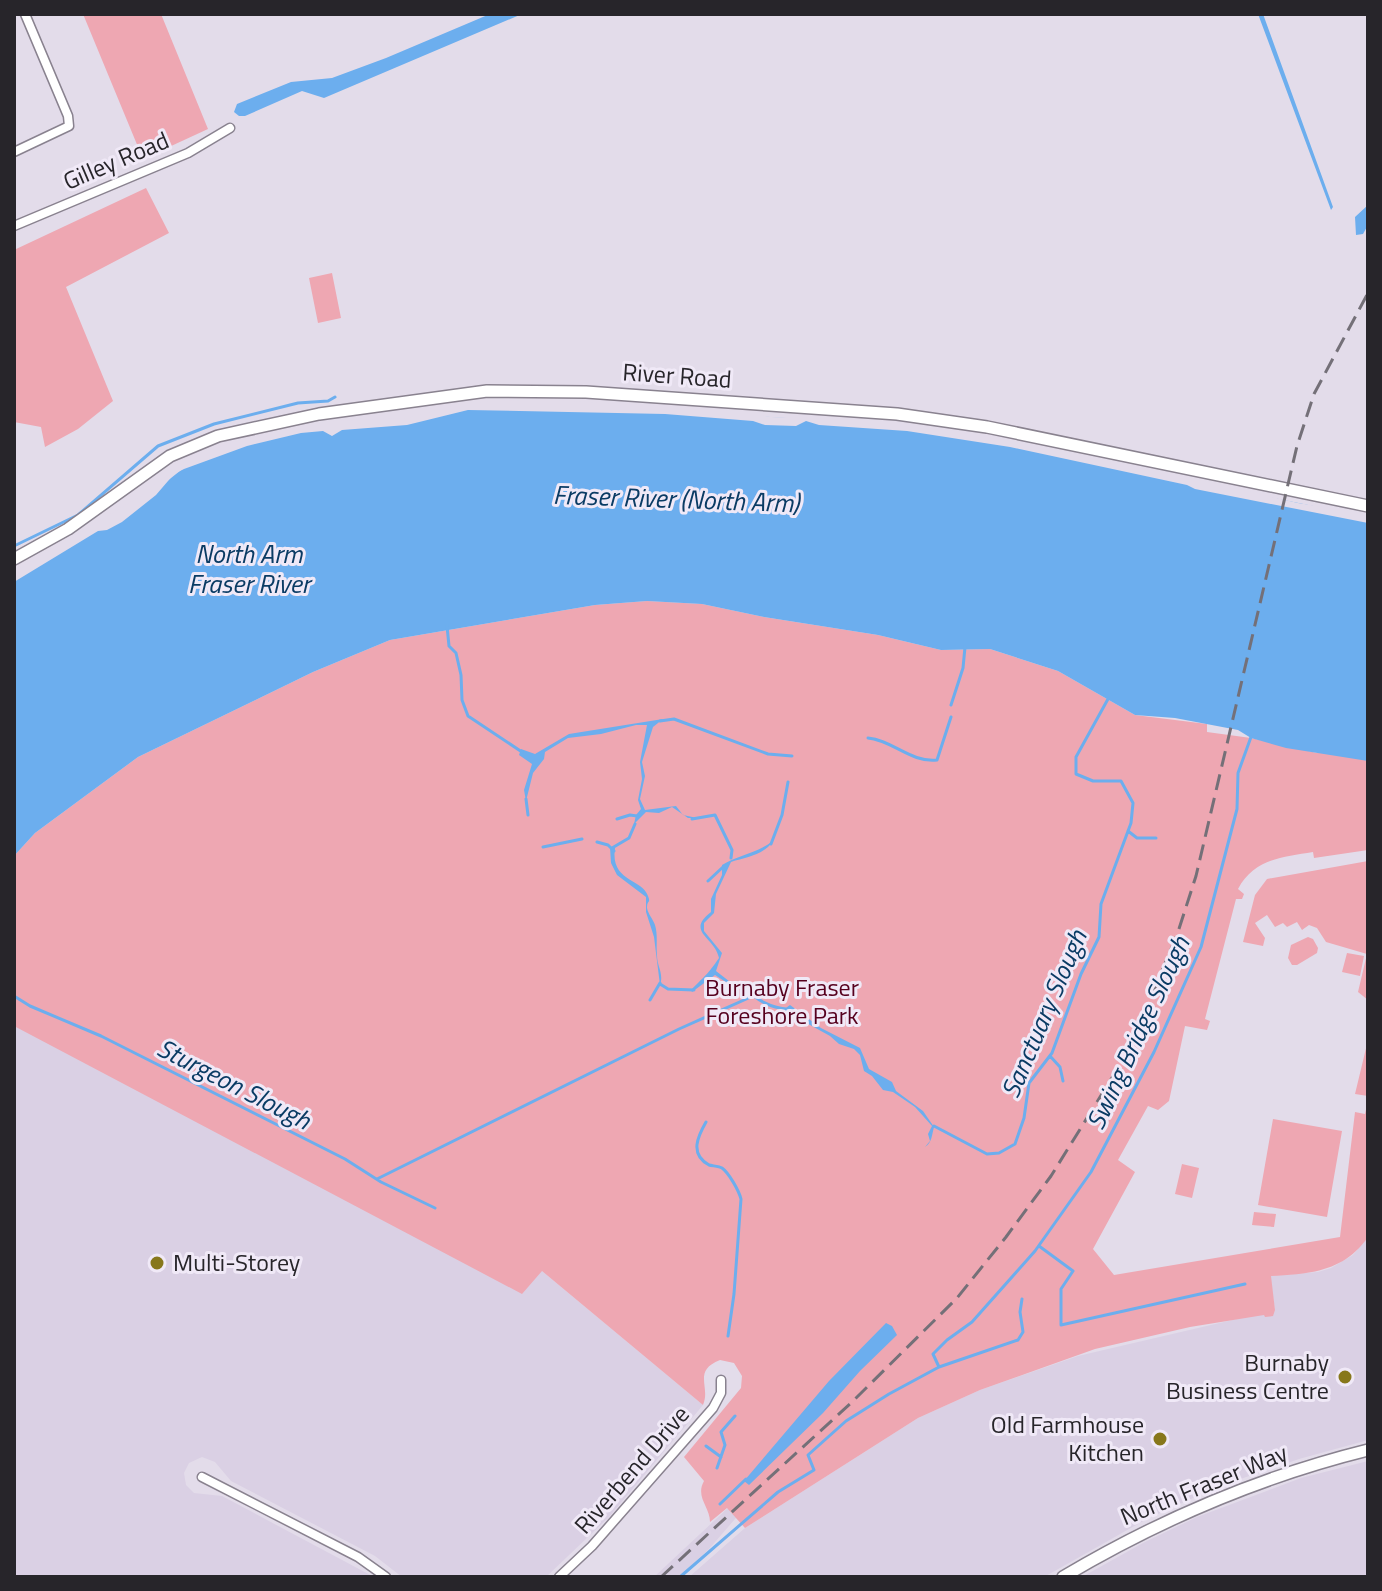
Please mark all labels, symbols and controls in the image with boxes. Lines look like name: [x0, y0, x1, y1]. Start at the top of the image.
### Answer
street label: Gilley Road: [57, 122, 174, 199]
street label: River Road: [621, 353, 733, 397]
water label: Fraser River (North Arm): [552, 475, 802, 522]
water label: North Arm Fraser River: [188, 534, 313, 603]
water label: Sanctuary Slough: [991, 923, 1097, 1104]
water label: Swing Bridge Slough: [1076, 929, 1200, 1136]
park label: Burnaby Fraser Foreshore Park: [705, 969, 859, 1033]
water label: Sturgeon Slough: [151, 1028, 319, 1139]
place label: Multi-Storey: [173, 1244, 301, 1280]
marker: Multi-Storey: [148, 1254, 166, 1272]
place label: Burnaby Business Centre: [1166, 1344, 1329, 1408]
marker: Burnaby Business Centre: [1336, 1368, 1354, 1386]
street label: Riverbend Drive: [565, 1397, 697, 1541]
place label: Old Farmhouse Kitchen: [991, 1406, 1144, 1470]
marker: Old Farmhouse Kitchen: [1151, 1430, 1169, 1448]
street label: North Fraser Way: [1115, 1434, 1293, 1534]

